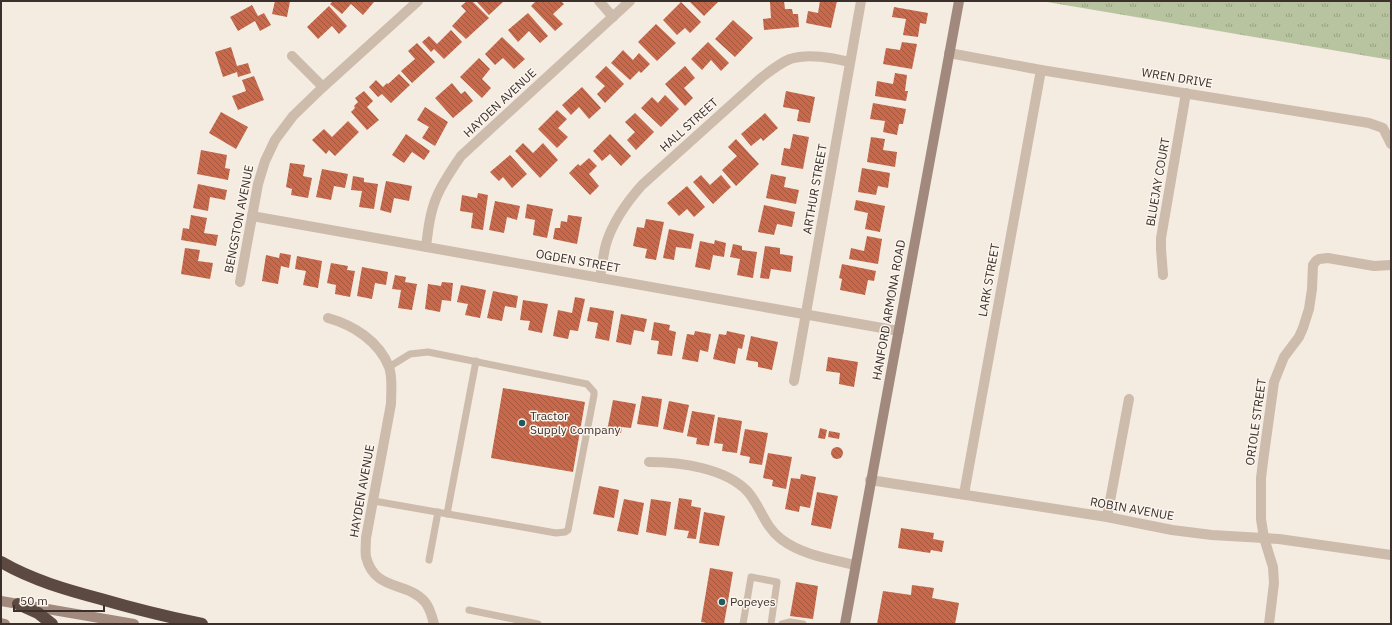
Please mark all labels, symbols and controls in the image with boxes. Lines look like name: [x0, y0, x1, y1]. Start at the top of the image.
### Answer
street label: HAYDEN AVENUE: [460, 65, 539, 140]
street label: WREN DRIVE: [1141, 65, 1214, 91]
street label: HALL STREET: [656, 94, 721, 155]
street label: BLUEJAY COURT: [1142, 136, 1173, 227]
street label: ARTHUR STREET: [799, 143, 830, 235]
street label: BENGSTON AVENUE: [221, 163, 256, 274]
street label: HANFORD ARMONA ROAD: [869, 238, 908, 381]
street label: LARK STREET: [975, 242, 1002, 318]
street label: OGDEN STREET: [535, 246, 622, 275]
street label: ORIOLE STREET: [1242, 377, 1269, 466]
place label: Tractor Supply Company: [530, 408, 620, 437]
marker: Tractor Supply Company: [517, 418, 527, 428]
street label: HAYDEN AVENUE: [346, 443, 377, 539]
street label: ROBIN AVENUE: [1089, 494, 1175, 523]
scale bar: [14, 587, 104, 613]
text: 50 m: [20, 593, 48, 608]
place label: Popeyes: [730, 594, 776, 609]
marker: Popeyes: [717, 597, 727, 607]

